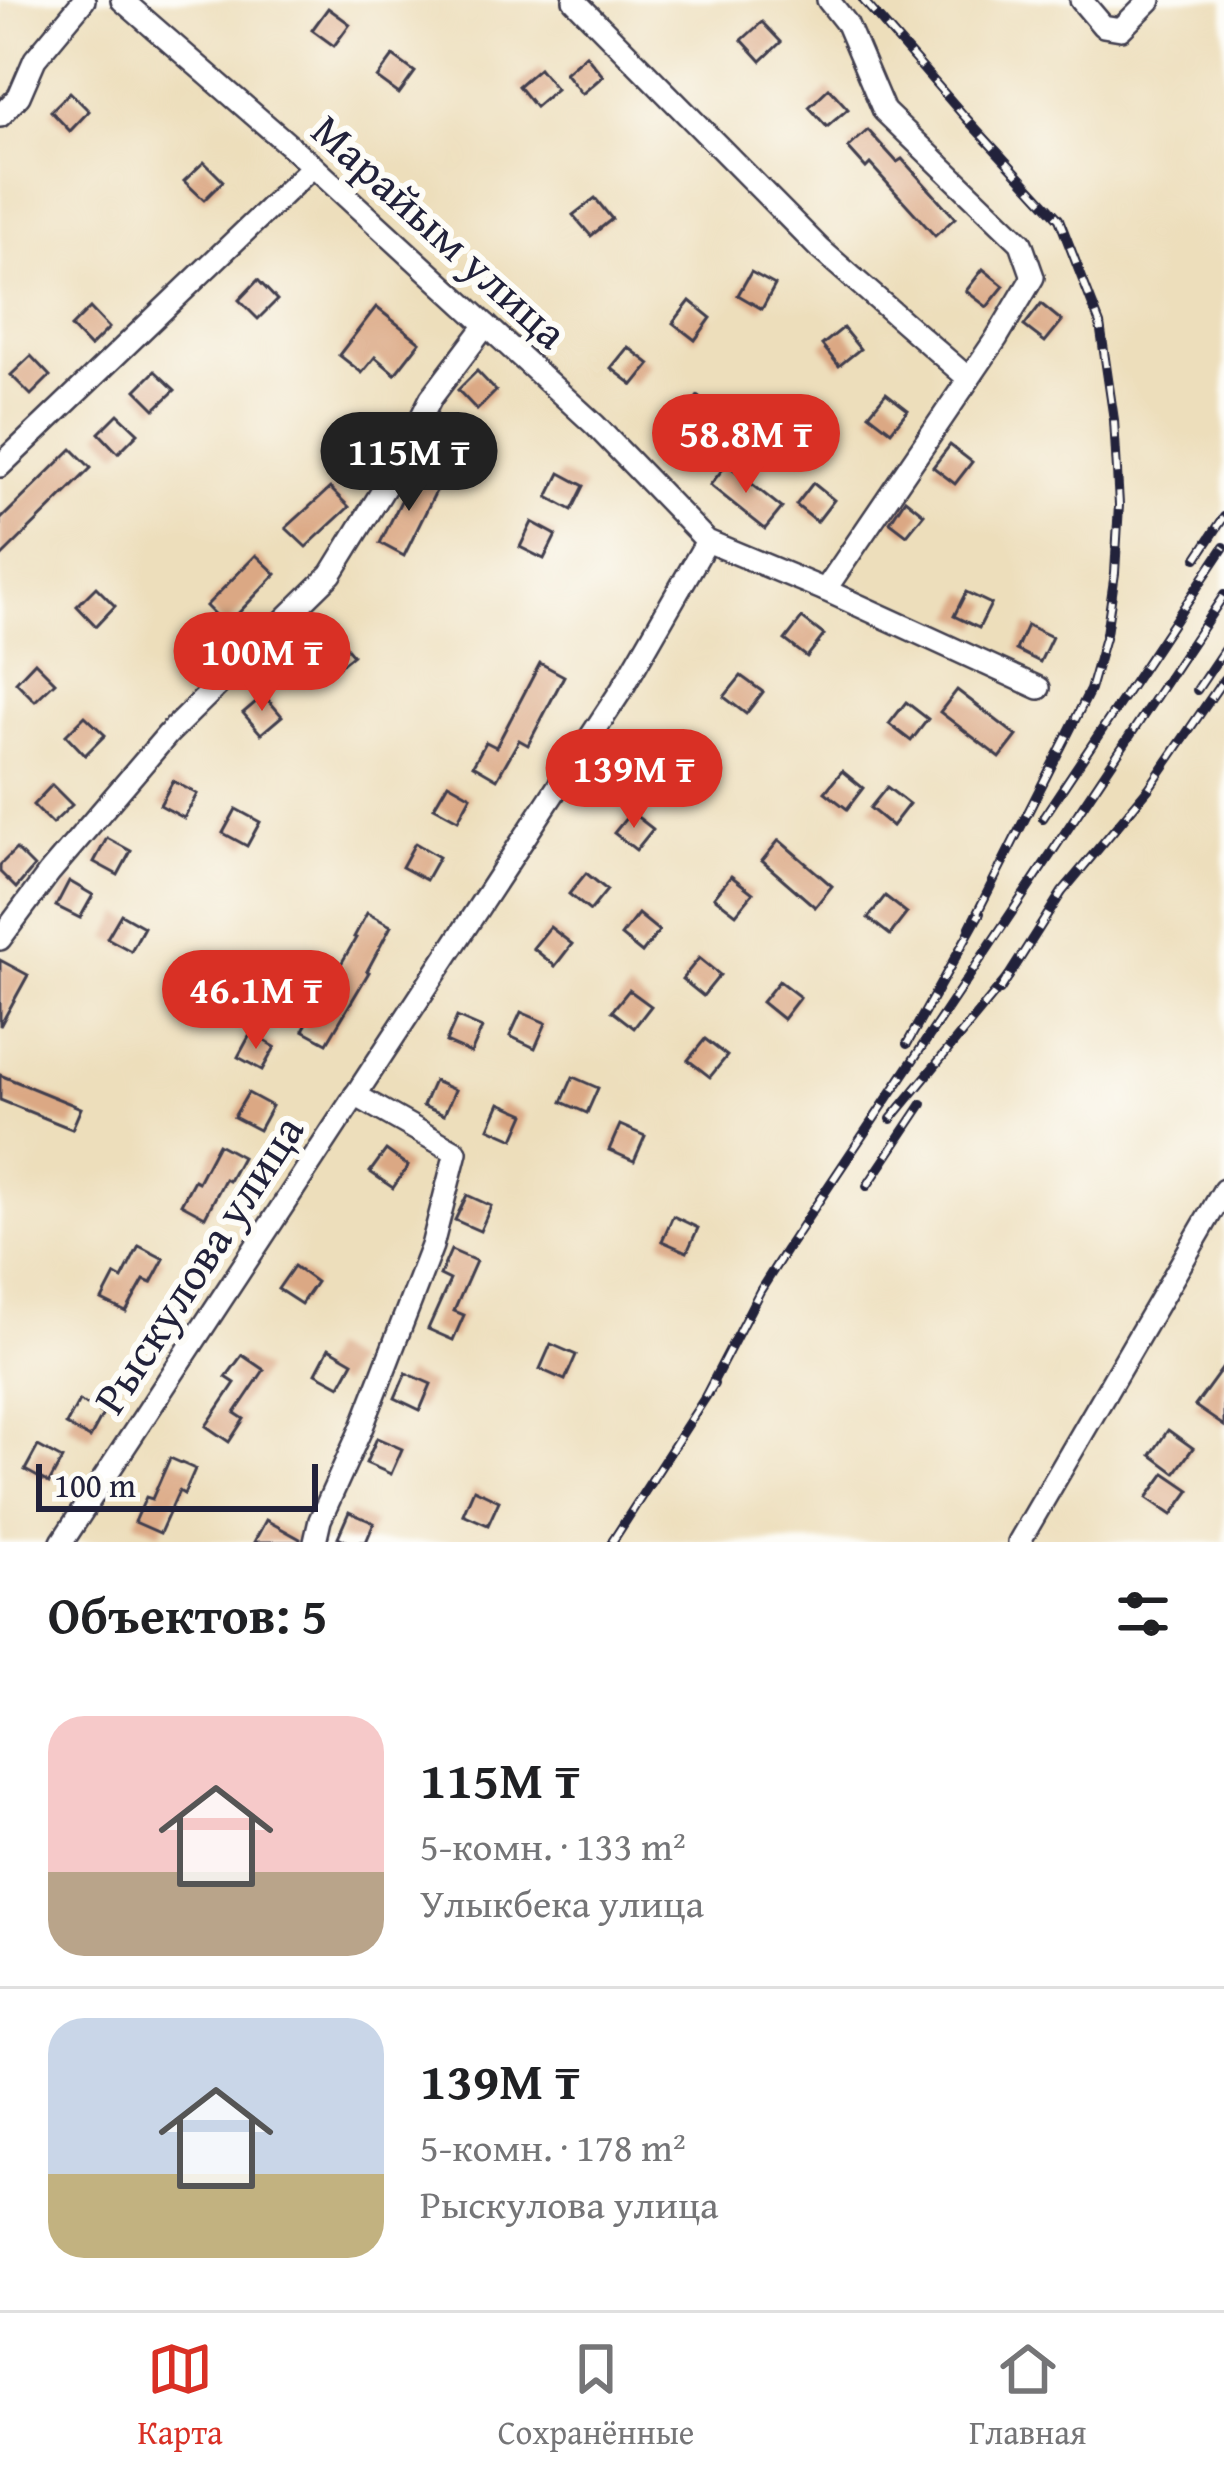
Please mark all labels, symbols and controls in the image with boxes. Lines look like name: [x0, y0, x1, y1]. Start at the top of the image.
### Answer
street label: Марайым улица: [298, 98, 583, 364]
pin: 58.8M ₸: [635, 394, 857, 496]
text: 58.8M ₸: [679, 404, 813, 461]
pin: 115M ₸: [311, 412, 507, 514]
text: 115M ₸: [348, 422, 470, 479]
pin: 100M ₸: [164, 612, 360, 714]
text: 100M ₸: [201, 622, 323, 679]
pin: 139M ₸: [536, 729, 732, 831]
text: 139M ₸: [573, 739, 695, 796]
pin: 46.1M ₸: [145, 950, 367, 1052]
text: 46.1M ₸: [189, 960, 323, 1017]
street label: Рыскулова улица: [76, 1101, 319, 1426]
scale bar: [36, 1458, 318, 1511]
text: 100 m: [54, 1461, 136, 1509]
text: Объектов: 5: [48, 1577, 328, 1652]
icon: filters: [1110, 1581, 1176, 1647]
text: 115M ₸: [420, 1742, 581, 1817]
icon: home: [144, 1764, 288, 1908]
text: 5-комн. · 133 m²: [420, 1817, 686, 1874]
text: Улыкбека улица: [420, 1874, 704, 1931]
text: 139M ₸: [420, 2043, 581, 2118]
icon: home: [144, 2066, 288, 2210]
text: 5-комн. · 178 m²: [420, 2118, 686, 2175]
text: Рыскулова улица: [420, 2175, 719, 2232]
tab: Карта: [137, 2336, 223, 2456]
tab: Сохранённые: [498, 2336, 694, 2456]
tab: Главная: [969, 2336, 1087, 2456]

